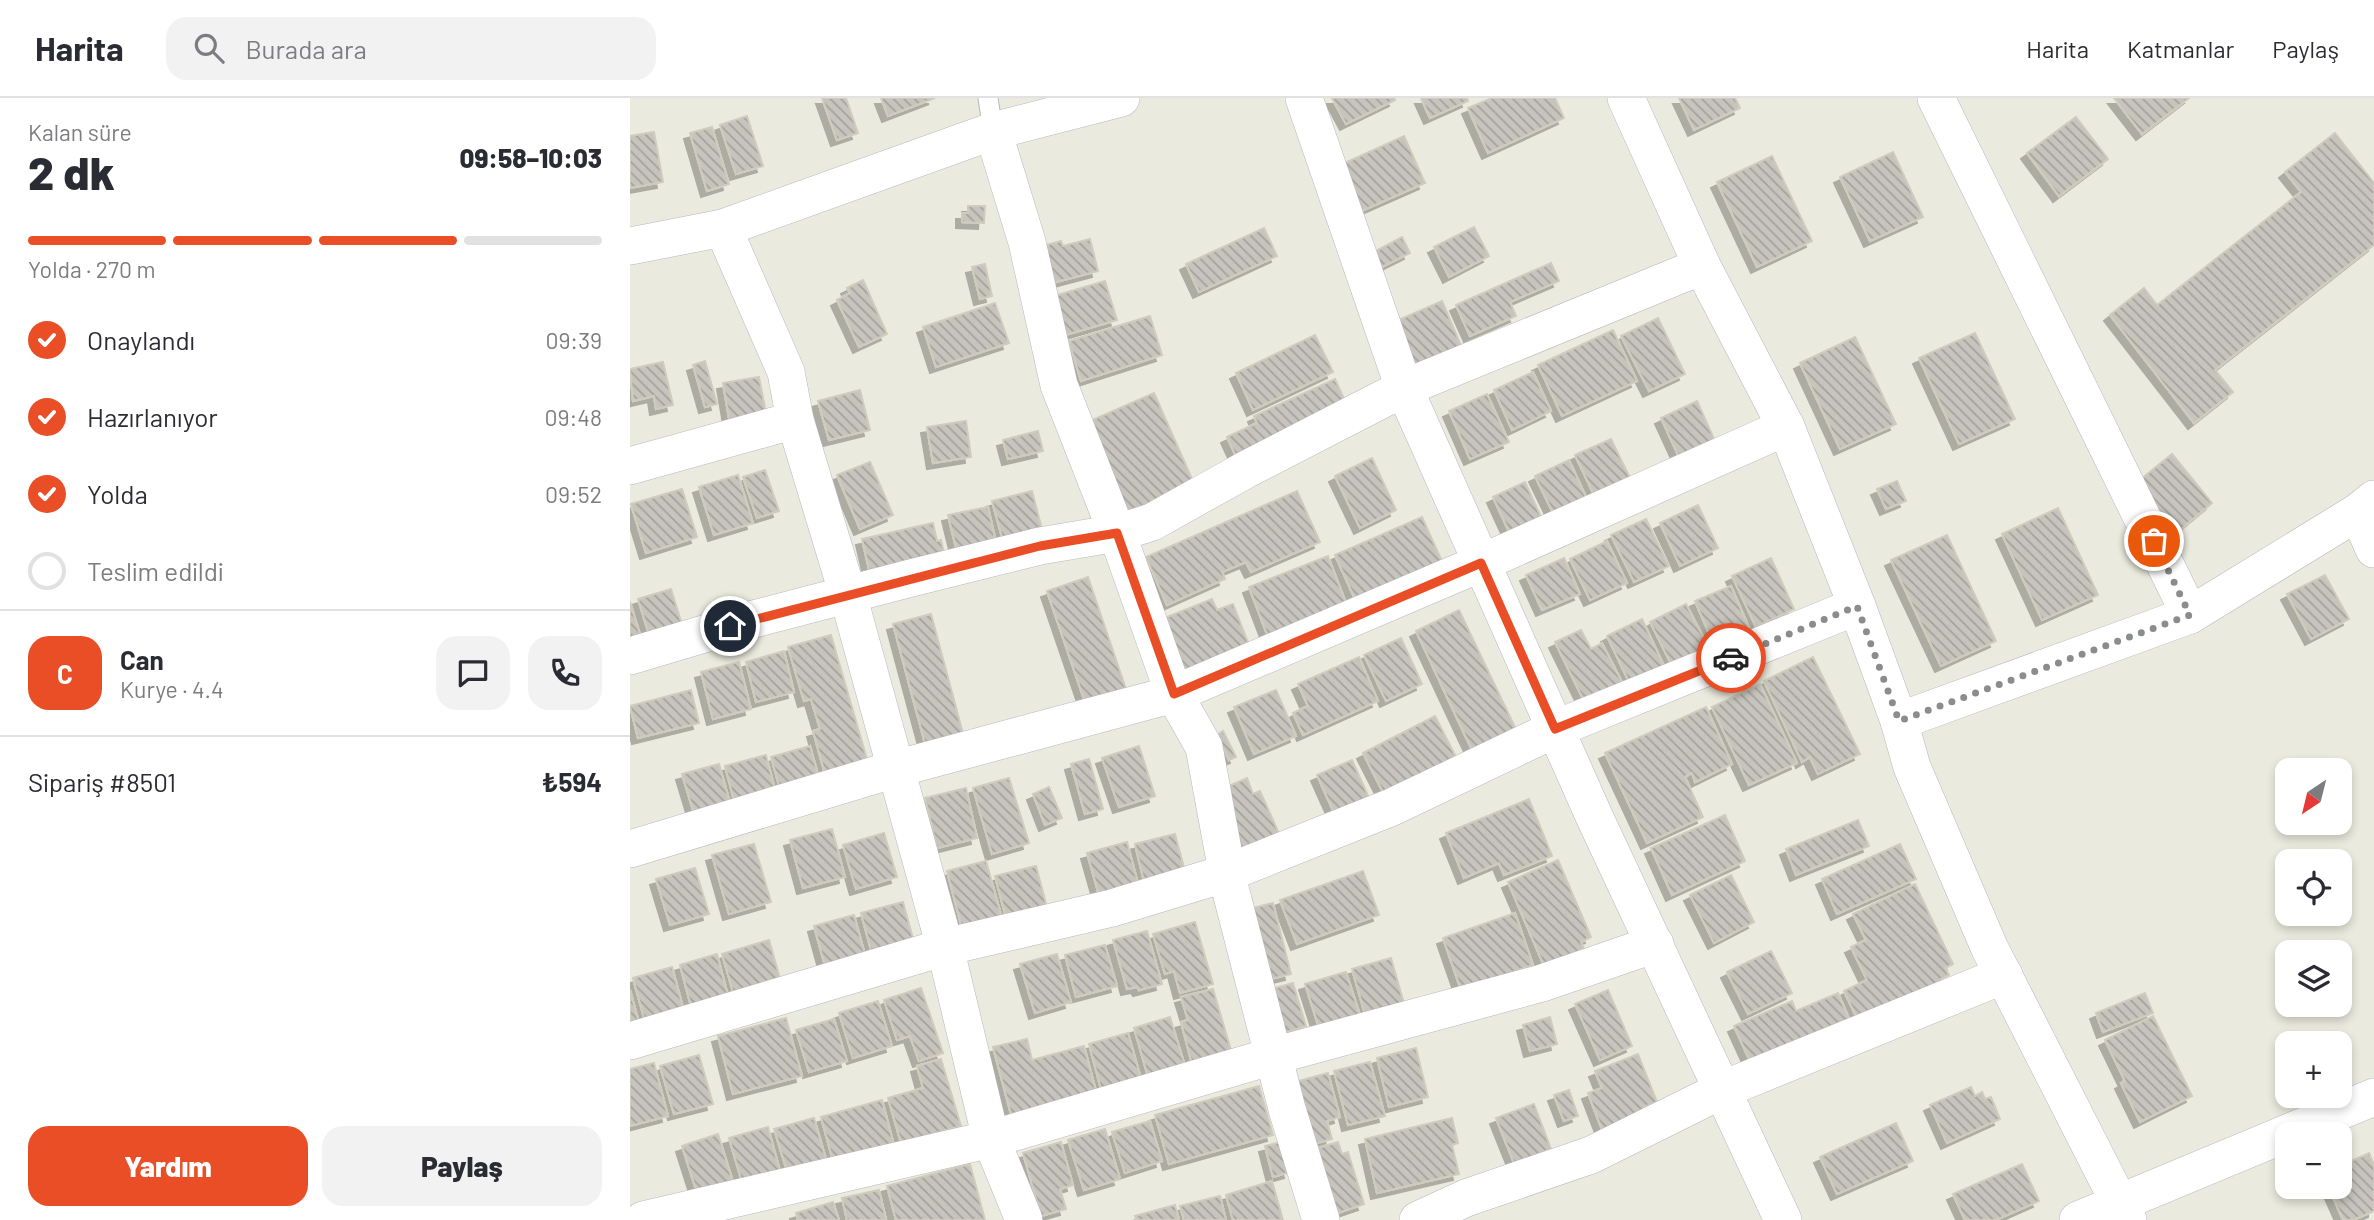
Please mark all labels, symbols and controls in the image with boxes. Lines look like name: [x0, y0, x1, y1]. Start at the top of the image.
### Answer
search box: [166, 17, 656, 80]
text: Harita: [35, 28, 124, 68]
icon: search: [190, 29, 228, 67]
text: Burada ara: [246, 33, 367, 64]
text: Harita: [2026, 34, 2089, 63]
text: Katmanlar: [2127, 34, 2234, 63]
text: Paylaş: [2272, 34, 2339, 63]
text: Kalan süre: [28, 118, 132, 146]
text: 09:58–10:03: [460, 142, 602, 173]
text: 2 dk: [28, 144, 115, 199]
text: Yolda · 270 m: [28, 255, 156, 283]
icon: check: [28, 321, 66, 359]
text: Onaylandı: [87, 324, 195, 355]
text: 09:39: [545, 326, 602, 354]
icon: check: [28, 398, 66, 436]
text: Hazırlanıyor: [87, 401, 218, 432]
text: 09:48: [545, 403, 602, 431]
icon: check: [28, 475, 66, 513]
text: Yolda: [87, 478, 148, 509]
text: 09:52: [545, 480, 602, 508]
pin: [2124, 511, 2184, 571]
icon: bag: [2135, 522, 2173, 560]
text: Teslim edildi: [87, 555, 224, 586]
pin: [700, 596, 760, 656]
icon: home: [711, 607, 749, 645]
courier: [1696, 623, 1766, 693]
button: chat: [436, 636, 510, 710]
button: phone: [528, 636, 602, 710]
icon: car: [1712, 639, 1750, 677]
text: Can: [120, 644, 164, 675]
text: C: [57, 658, 73, 689]
text: Kurye · 4.4: [120, 675, 224, 703]
north arrow: [2275, 758, 2352, 835]
map controls: [2275, 758, 2352, 1199]
text: Sipariş #8501: [28, 766, 176, 797]
text: ₺594: [542, 766, 602, 797]
button: locate: [2275, 849, 2352, 926]
button: layers: [2275, 940, 2352, 1017]
button: +: [2275, 1031, 2352, 1108]
button: −: [2275, 1122, 2352, 1199]
button: Yardım: [28, 1126, 308, 1206]
button: Paylaş: [322, 1126, 602, 1206]

